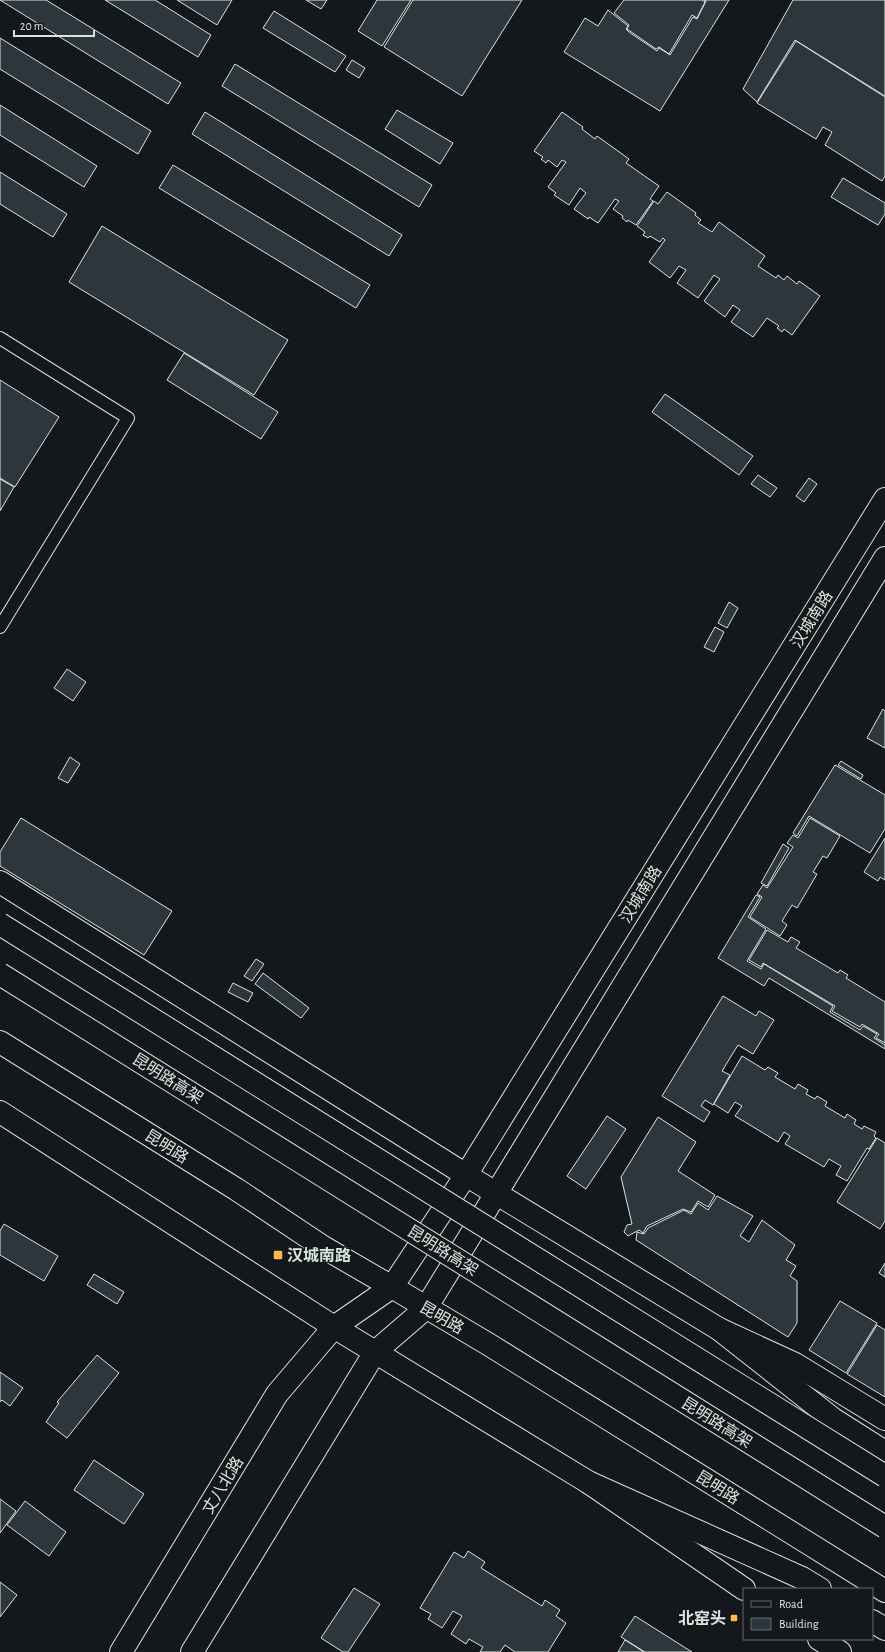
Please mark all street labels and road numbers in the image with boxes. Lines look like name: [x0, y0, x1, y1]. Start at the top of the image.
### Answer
street label: 汉城南路: [787, 588, 836, 651]
street label: 汉城南路: [616, 863, 665, 926]
street label: 昆明路高架: [129, 1050, 206, 1107]
street label: 昆明路: [142, 1126, 192, 1166]
street label: 昆明路高架: [404, 1222, 481, 1279]
street label: 昆明路: [417, 1298, 467, 1337]
street label: 昆明路高架: [678, 1394, 755, 1451]
street label: 丈八北路: [199, 1453, 246, 1517]
street label: 昆明路: [693, 1467, 743, 1507]

